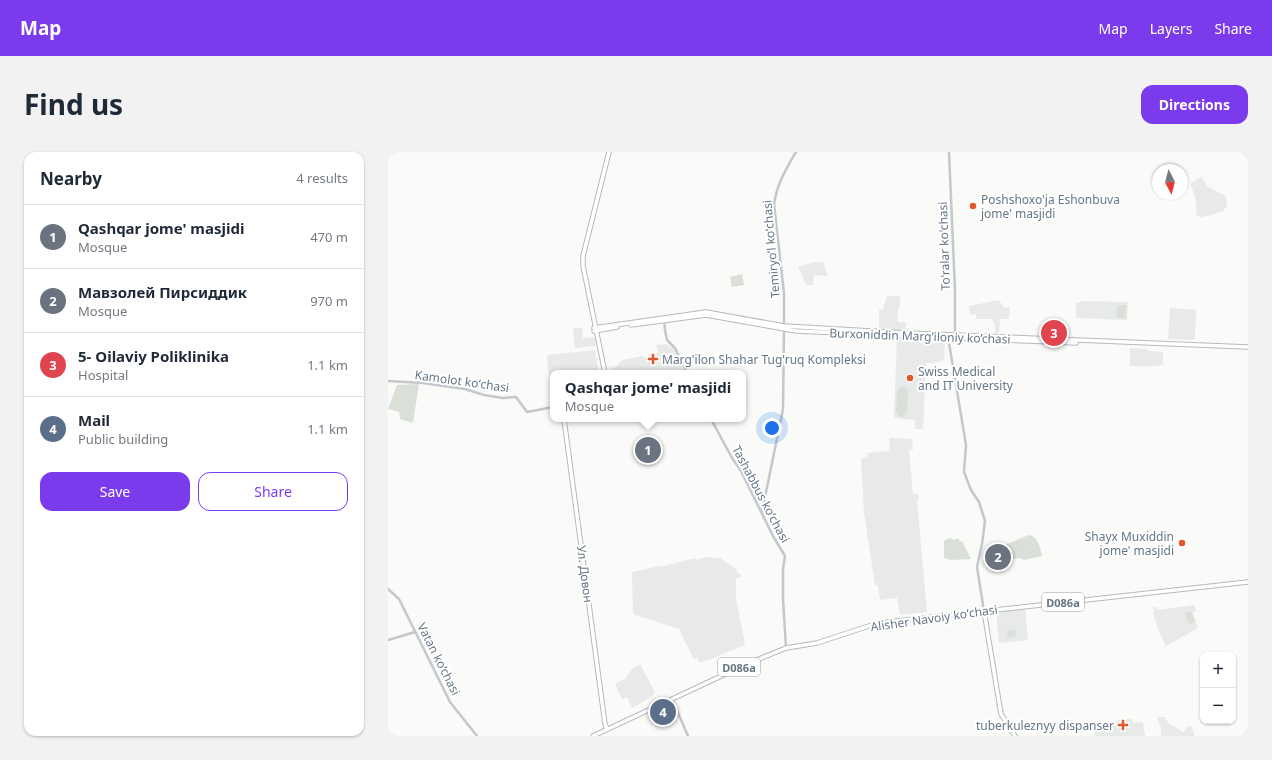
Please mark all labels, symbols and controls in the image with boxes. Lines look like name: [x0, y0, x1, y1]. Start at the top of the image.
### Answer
text: Map: [20, 15, 61, 41]
text: Map: [1099, 19, 1128, 38]
text: Layers: [1150, 19, 1192, 38]
text: Share: [1214, 19, 1252, 38]
text: Find us: [24, 85, 123, 123]
button: Directions: [1141, 85, 1248, 124]
north arrow: [1152, 164, 1188, 200]
text: Nearby: [40, 167, 102, 190]
text: 4 results: [296, 169, 348, 187]
place label: Poshshoxo'ja Eshonbuva jome' masjidi: [980, 191, 1120, 222]
street label: Temiryoʻl koʻchasi: [758, 199, 784, 299]
street label: To'ralar ko'chasi: [934, 201, 954, 291]
marker: Poshshoxo'ja Eshonbuva jome' masjidi: [968, 201, 978, 211]
text: Qashqar jome' masjidi: [78, 218, 244, 238]
text: 1: [49, 228, 57, 246]
text: 470 m: [310, 228, 348, 246]
text: Mosque: [78, 238, 127, 256]
text: Мавзолей Пирсиддик: [78, 282, 247, 302]
text: 2: [49, 292, 57, 310]
text: 970 m: [310, 292, 348, 310]
text: Mosque: [78, 302, 127, 320]
pin: 3: [1041, 318, 1067, 348]
street label: Burxoniddin Marg’iloniy ko’chasi: [829, 324, 1011, 348]
text: 5- Oilaviy Poliklinika: [78, 346, 229, 366]
place label: Marg'ilon Shahar Tug'ruq Kompleksi: [662, 351, 866, 368]
marker: Marg'ilon Shahar Tug'ruq Kompleksi: [647, 353, 659, 365]
text: 3: [49, 356, 57, 374]
text: 1.1 km: [307, 356, 348, 374]
place label: Swiss Medical and IT University: [918, 363, 1014, 394]
text: Hospital: [78, 366, 128, 384]
street label: Kamolot koʻchasi: [414, 366, 510, 396]
popup: [550, 370, 746, 422]
marker: Swiss Medical and IT University: [905, 373, 915, 383]
text: Qashqar jome' masjidi: [565, 377, 731, 397]
text: Mosque: [565, 397, 614, 415]
text: Mail: [78, 410, 110, 430]
your location: [762, 418, 782, 438]
text: 4: [49, 420, 57, 438]
text: 1.1 km: [307, 420, 348, 438]
text: Public building: [78, 430, 168, 448]
pin: 1: [635, 435, 661, 465]
street label: Tashabbus koʻchasi: [728, 442, 794, 546]
button: Save: [40, 472, 190, 511]
button: Share: [198, 472, 348, 511]
place label: Shayx Muxiddin jome' masjidi: [1085, 528, 1174, 559]
marker: Shayx Muxiddin jome' masjidi: [1177, 538, 1187, 548]
pin: 2: [985, 542, 1011, 572]
street label: Ул. Довон: [573, 545, 597, 603]
road number: D086a: [1042, 593, 1084, 611]
street label: Alisher Navoiy koʻchasi: [869, 601, 999, 635]
street label: Vatan ko‘chasi: [413, 620, 465, 698]
map controls: [1200, 652, 1236, 724]
button: +: [1200, 652, 1236, 688]
road number: D086a: [718, 658, 760, 676]
button: −: [1200, 688, 1236, 724]
pin: 4: [650, 697, 676, 727]
place label: tuberkuleznyy dispanser: [976, 717, 1114, 734]
marker: tuberkuleznyy dispanser: [1117, 719, 1129, 731]

